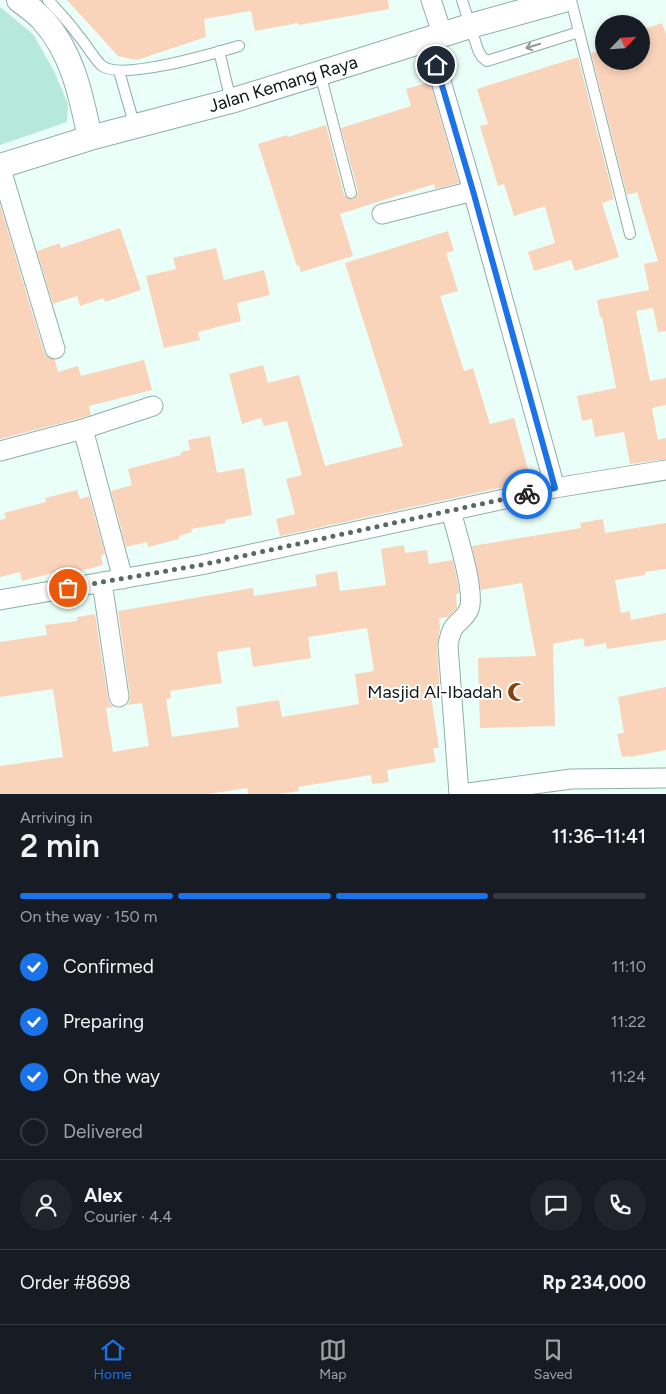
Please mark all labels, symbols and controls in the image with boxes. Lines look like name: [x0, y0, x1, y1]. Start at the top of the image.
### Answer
north arrow: [595, 15, 650, 70]
map controls: [595, 15, 650, 70]
one-way arrow: [525, 42, 541, 52]
pin: [415, 44, 457, 86]
street label: Jalan Kemang Raya: [206, 51, 360, 117]
icon: home: [422, 51, 450, 79]
courier: [502, 469, 552, 519]
icon: bike: [513, 480, 541, 508]
pin: [47, 567, 89, 609]
icon: bag: [54, 574, 82, 602]
place label: Masjid Al-Ibadah: [367, 681, 502, 703]
mosque icon: Masjid Al-Ibadah: [506, 681, 528, 703]
text: Arriving in: [20, 808, 92, 827]
text: 11:36–11:41: [552, 825, 646, 848]
text: 2 min: [20, 827, 100, 865]
text: On the way · 150 m: [20, 907, 157, 926]
icon: check: [20, 953, 48, 981]
text: Confirmed: [63, 955, 154, 978]
text: 11:10: [612, 957, 646, 976]
icon: check: [20, 1008, 48, 1036]
text: Preparing: [63, 1010, 144, 1033]
text: 11:22: [611, 1012, 646, 1031]
icon: check: [20, 1063, 48, 1091]
text: On the way: [63, 1065, 160, 1088]
text: 11:24: [610, 1067, 646, 1086]
text: Delivered: [63, 1120, 143, 1143]
button: person: [20, 1179, 72, 1231]
button: chat: [530, 1179, 582, 1231]
button: phone: [594, 1179, 646, 1231]
text: Alex: [84, 1184, 123, 1207]
text: Courier · 4.4: [84, 1207, 172, 1226]
text: Order #8698: [20, 1271, 131, 1294]
text: Rp 234,000: [542, 1271, 646, 1294]
tab: Home: [94, 1336, 132, 1383]
tab: Map: [319, 1336, 347, 1383]
tab: Saved: [534, 1336, 572, 1383]

